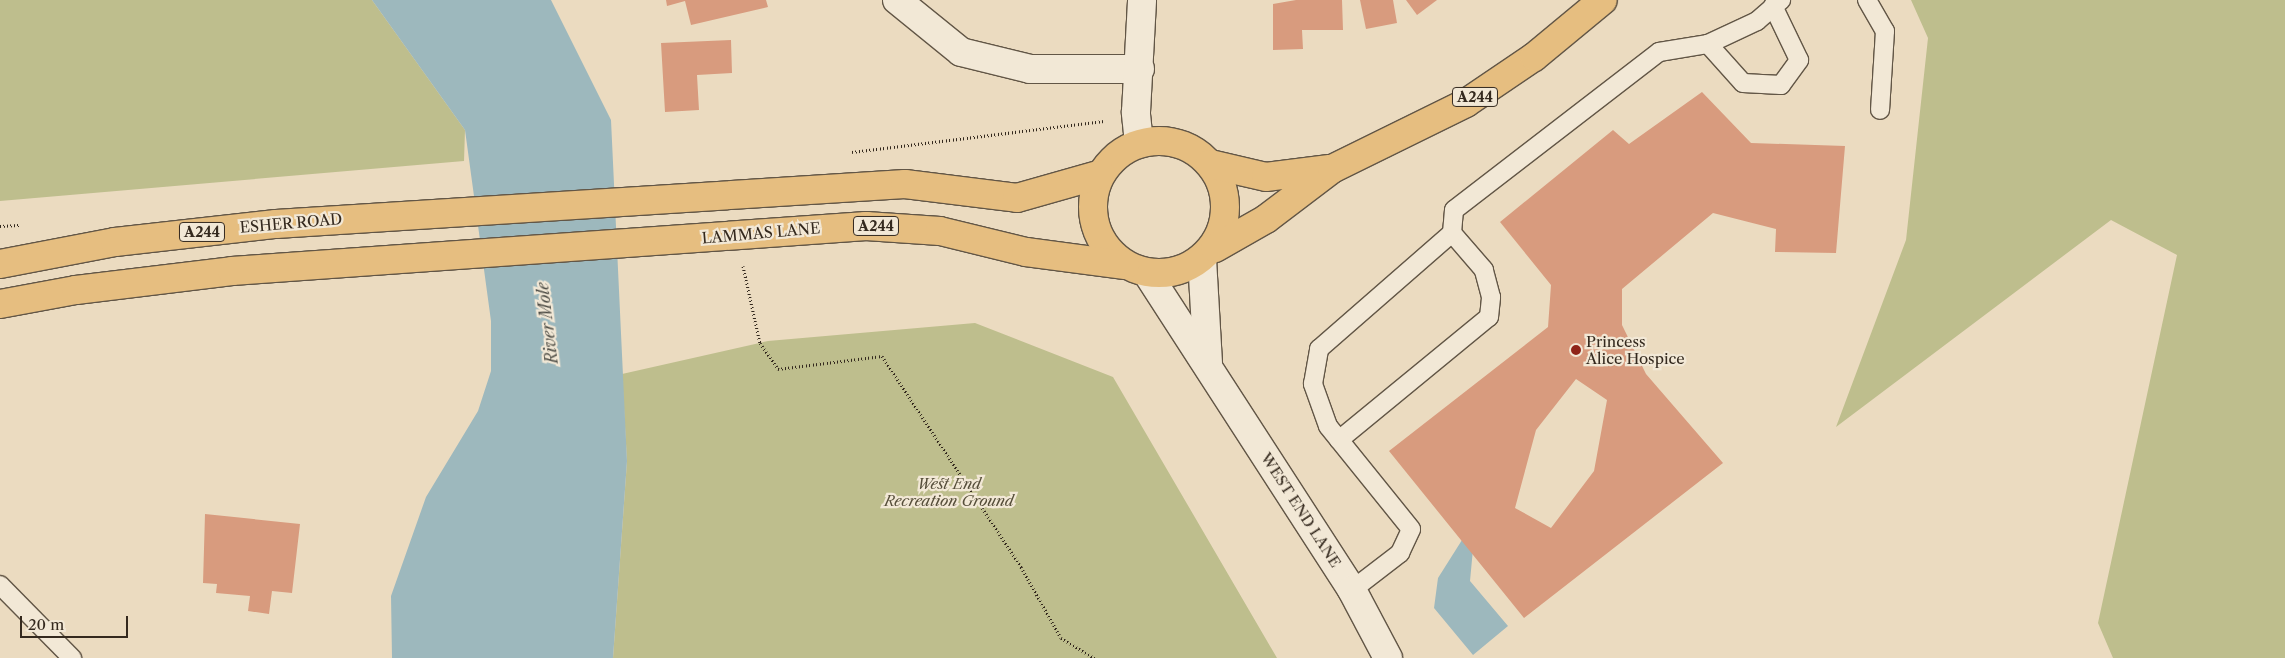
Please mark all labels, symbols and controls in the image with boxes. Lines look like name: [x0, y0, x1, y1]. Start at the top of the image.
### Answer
road number: A244: [1451, 85, 1499, 108]
street label: ESHER ROAD: [239, 210, 343, 236]
road number: A244: [852, 215, 900, 238]
street label: LAMMAS LANE: [701, 219, 821, 247]
road number: A244: [178, 220, 226, 243]
water label: River Mole: [532, 281, 562, 365]
place label: Princess Alice Hospice: [1586, 332, 1685, 367]
marker: Princess Alice Hospice: [1570, 344, 1582, 356]
street label: WEST END LANE: [1257, 449, 1345, 571]
park label: West End Recreation Ground: [884, 474, 1014, 509]
scale bar: [22, 606, 130, 638]
text: 20 m: [28, 615, 64, 634]

